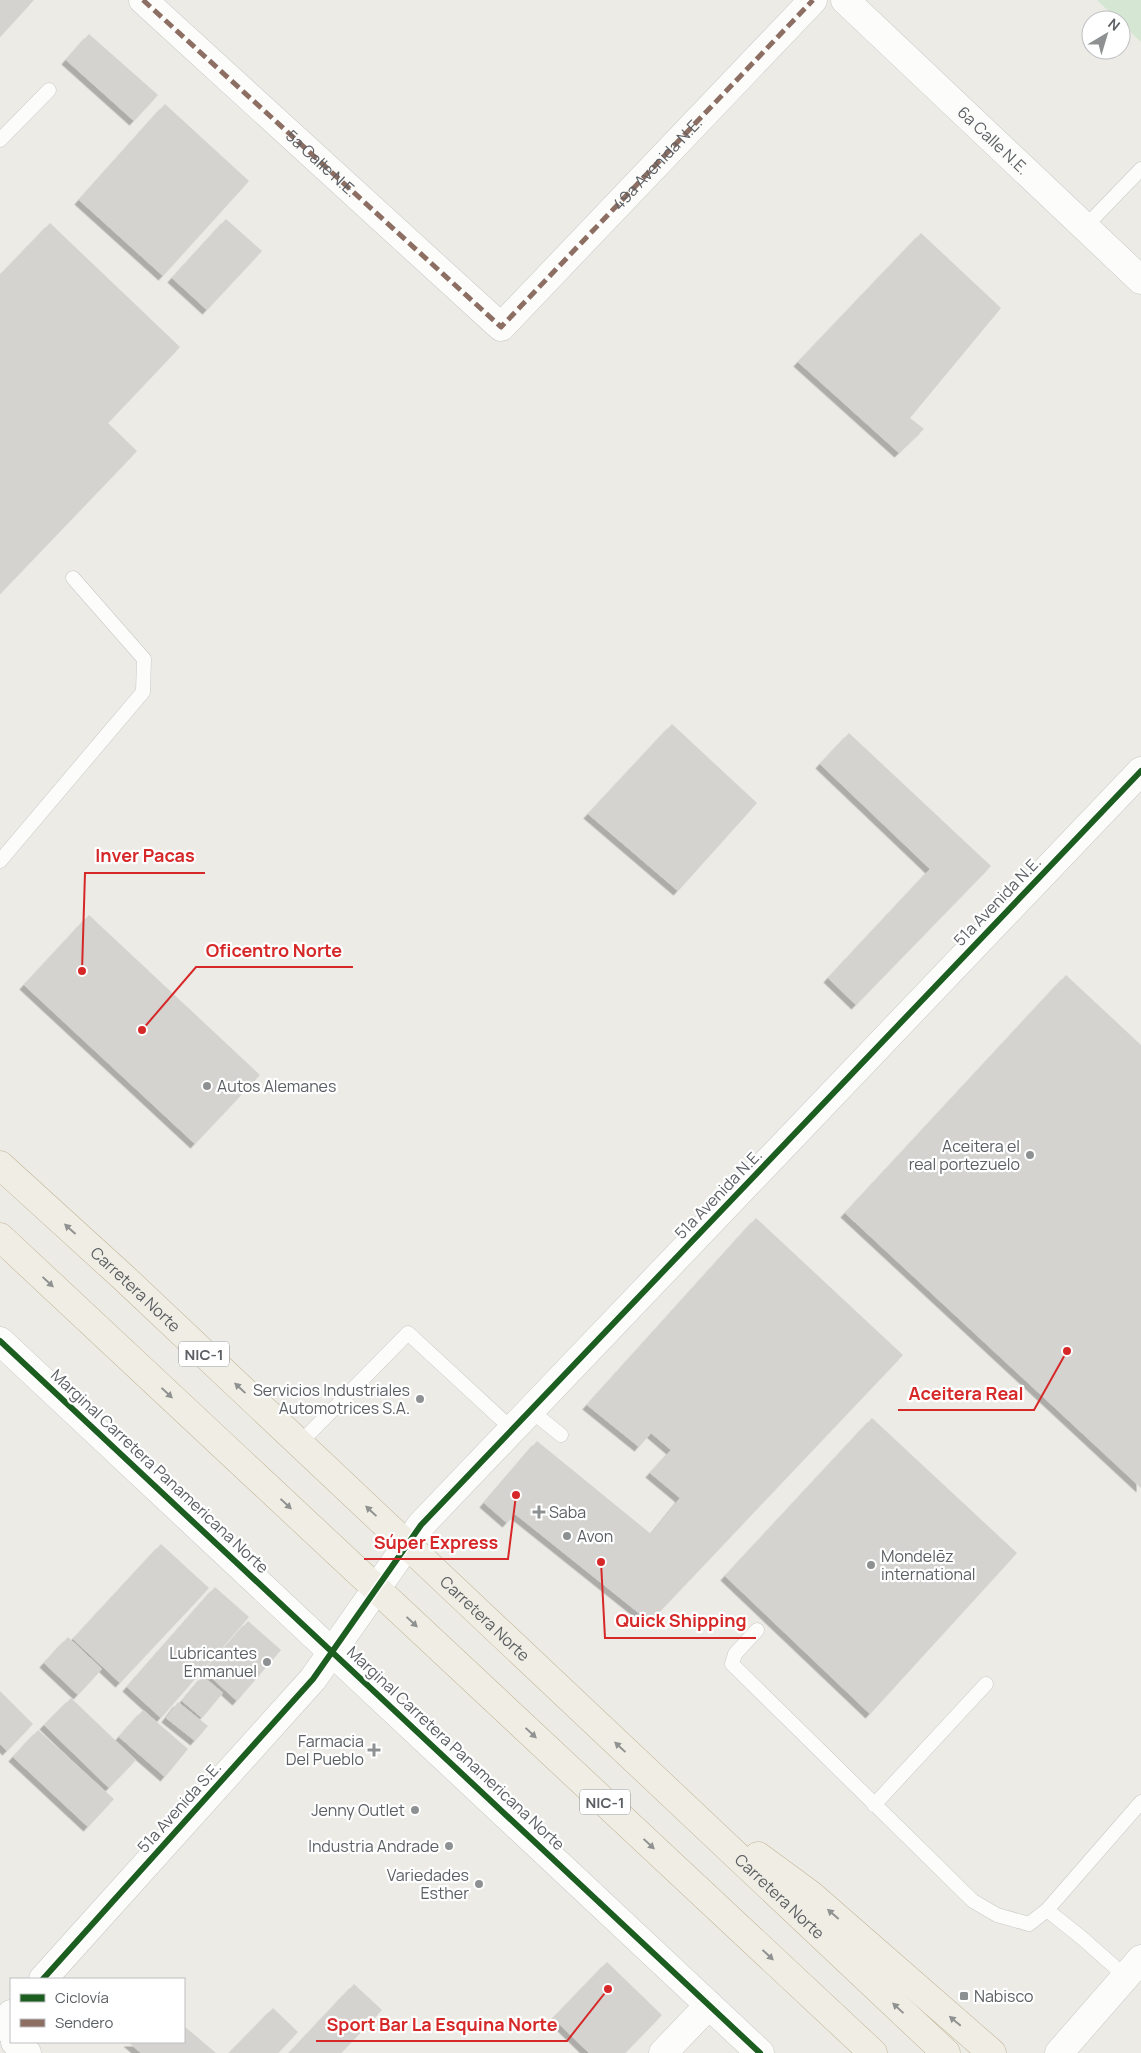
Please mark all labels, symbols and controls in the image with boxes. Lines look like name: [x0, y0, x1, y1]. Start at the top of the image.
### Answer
north arrow: [1081, 10, 1131, 60]
text: N: [1104, 14, 1124, 35]
street label: 6a Calle N.E.: [953, 101, 1034, 179]
street label: 49a Avenida N.E.: [607, 112, 707, 215]
street label: 5a Calle N.E.: [281, 125, 362, 202]
callout: Inver Pacas: [85, 840, 205, 873]
text: Inver Pacas: [95, 843, 195, 867]
street label: 51a Avenida N.E.: [948, 851, 1046, 951]
callout: Oficentro Norte: [196, 934, 353, 967]
text: Oficentro Norte: [206, 938, 342, 962]
place label: Autos Alemanes: [217, 1075, 336, 1097]
marker: Autos Alemanes: [201, 1080, 213, 1092]
place label: Aceitera el real portezuelo: [909, 1135, 1020, 1175]
street label: 51a Avenida N.E.: [669, 1144, 767, 1244]
marker: Aceitera el real portezuelo: [1024, 1149, 1036, 1161]
one-way arrow: [65, 1223, 77, 1235]
street label: Carretera Norte: [86, 1242, 185, 1337]
one-way arrow: [42, 1276, 54, 1288]
road number: NIC-1: [179, 1342, 229, 1366]
street label: Marginal Carretera Panamericana Norte: [46, 1364, 274, 1578]
callout: Aceitera Real: [898, 1377, 1034, 1410]
place label: Servicios Industriales Automotrices S.A.: [253, 1379, 410, 1419]
text: Aceitera Real: [908, 1381, 1024, 1405]
one-way arrow: [234, 1382, 246, 1394]
one-way arrow: [161, 1387, 173, 1399]
marker: Servicios Industriales Automotrices S.A.: [414, 1393, 426, 1405]
one-way arrow: [280, 1498, 292, 1510]
place label: Saba: [549, 1501, 586, 1523]
one-way arrow: [365, 1505, 377, 1517]
marker: Saba: [533, 1506, 545, 1518]
place label: Avon: [577, 1525, 613, 1547]
callout: Súper Express: [364, 1526, 508, 1559]
text: Súper Express: [374, 1530, 499, 1554]
marker: Avon: [561, 1530, 573, 1542]
place label: Mondelēz international: [881, 1545, 976, 1585]
marker: Mondelēz international: [865, 1559, 877, 1571]
street label: Carretera Norte: [435, 1571, 535, 1666]
callout: Quick Shipping: [605, 1605, 756, 1638]
text: Quick Shipping: [615, 1608, 747, 1632]
one-way arrow: [406, 1616, 418, 1628]
street label: Marginal Carretera Panamericana Norte: [342, 1641, 570, 1855]
place label: Lubricantes Enmanuel: [169, 1642, 257, 1682]
marker: Lubricantes Enmanuel: [261, 1656, 273, 1668]
one-way arrow: [525, 1727, 537, 1739]
place label: Farmacia Del Pueblo: [286, 1730, 364, 1770]
one-way arrow: [615, 1741, 627, 1753]
marker: Farmacia Del Pueblo: [368, 1744, 380, 1756]
street label: 51a Avenida S.E.: [132, 1757, 226, 1857]
road number: NIC-1: [580, 1790, 630, 1814]
place label: Jenny Outlet: [311, 1799, 405, 1821]
marker: Jenny Outlet: [409, 1804, 421, 1816]
place label: Industria Andrade: [308, 1835, 439, 1857]
one-way arrow: [643, 1838, 655, 1850]
marker: Industria Andrade: [443, 1840, 455, 1852]
street label: Carretera Norte: [730, 1849, 829, 1944]
place label: Variedades Esther: [387, 1864, 469, 1904]
marker: Variedades Esther: [473, 1878, 485, 1890]
one-way arrow: [826, 1909, 839, 1920]
one-way arrow: [761, 1949, 773, 1961]
legend: [10, 1978, 185, 2043]
place label: Nabisco: [974, 1985, 1034, 2007]
text: Ciclovía: [55, 1987, 109, 2008]
marker: Nabisco: [958, 1990, 970, 2002]
one-way arrow: [892, 2002, 904, 2014]
callout: Sport Bar La Esquina Norte: [316, 2008, 567, 2041]
text: Sendero: [55, 2012, 114, 2033]
text: Sport Bar La Esquina Norte: [327, 2012, 558, 2036]
one-way arrow: [949, 2016, 962, 2027]

